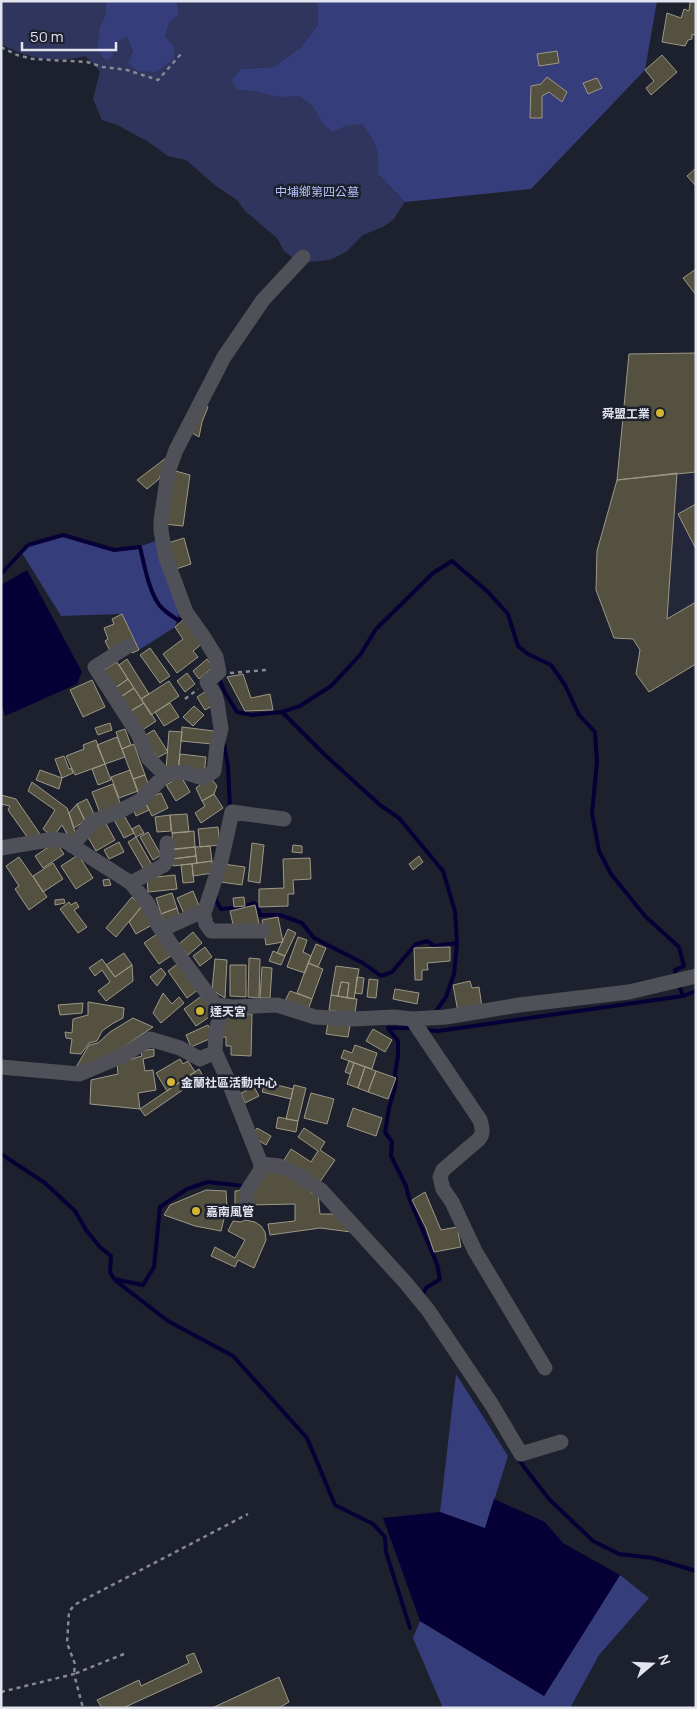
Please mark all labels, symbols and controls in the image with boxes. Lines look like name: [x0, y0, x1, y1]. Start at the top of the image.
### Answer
scale bar: [22, 20, 116, 52]
text: 50 m: [30, 26, 64, 47]
park label: 中埔鄉第四公墓: [275, 183, 359, 200]
place label: 舜盟工業: [602, 405, 650, 422]
marker: 舜盟工業: [654, 407, 666, 419]
place label: 達天宮: [210, 1003, 246, 1020]
marker: 達天宮: [194, 1005, 206, 1017]
place label: 金蘭社區活動中心: [181, 1074, 277, 1091]
marker: 金蘭社區活動中心: [165, 1076, 177, 1088]
place label: 嘉南風管: [206, 1203, 254, 1220]
marker: 嘉南風管: [190, 1205, 202, 1217]
north arrow: [627, 1639, 677, 1689]
text: N: [654, 1652, 675, 1667]

